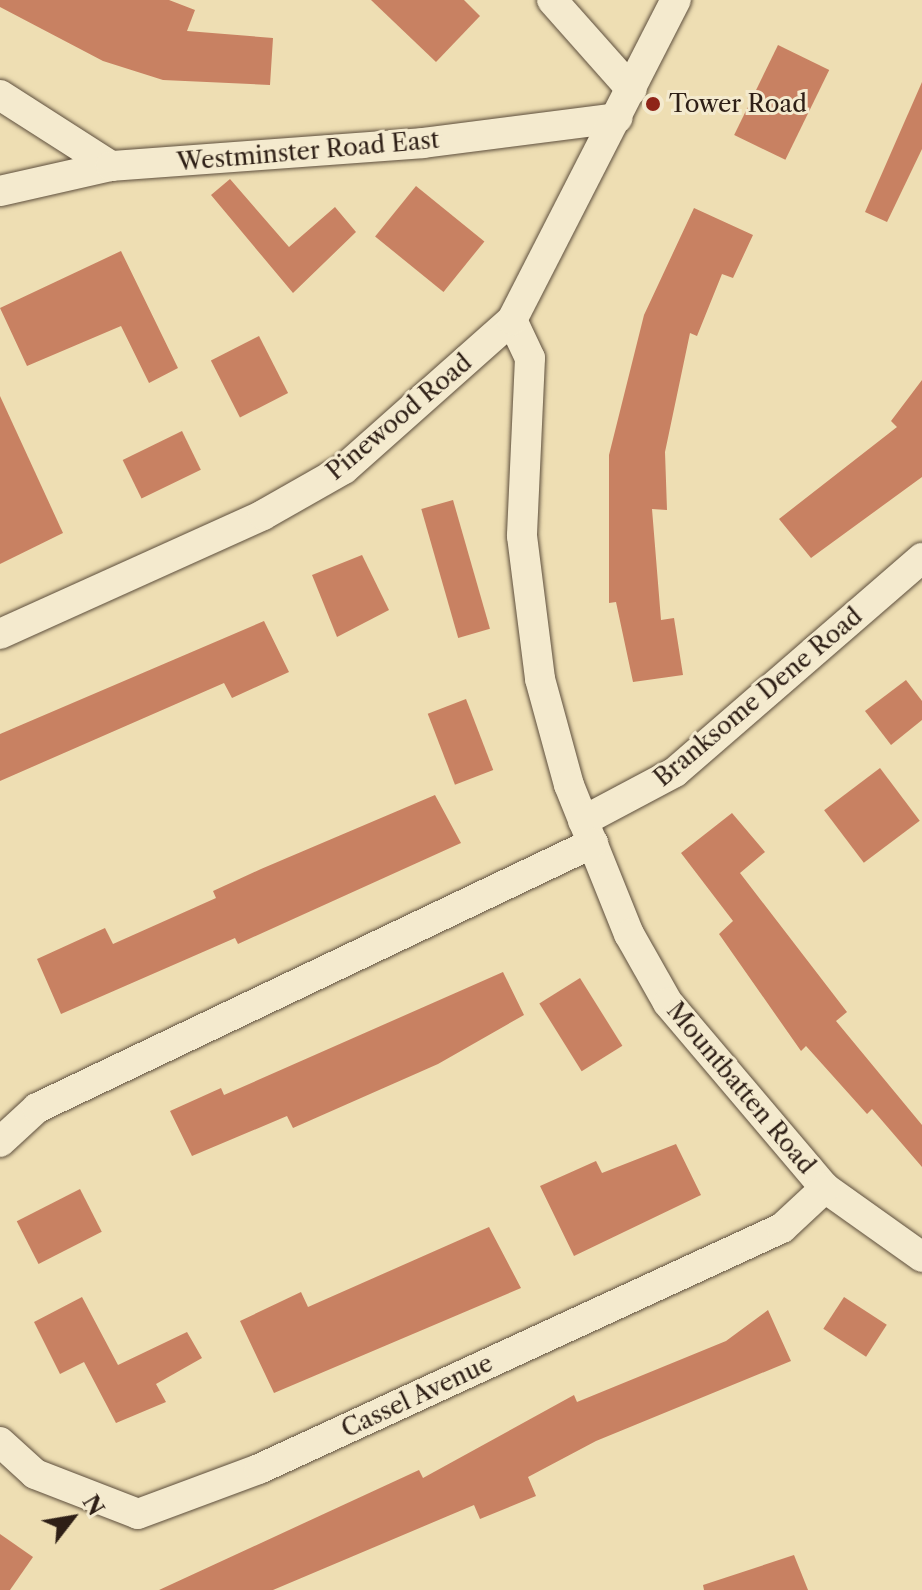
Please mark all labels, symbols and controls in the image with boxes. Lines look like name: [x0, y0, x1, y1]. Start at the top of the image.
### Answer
place label: Tower Road: [669, 90, 807, 118]
marker: Tower Road: [644, 95, 662, 113]
street label: Westminster Road East: [175, 125, 441, 177]
street label: Pinewood Road: [321, 348, 477, 486]
street label: Branksome Dene Road: [648, 602, 868, 792]
street label: Mountbatten Road: [661, 996, 821, 1180]
street label: Cassel Avenue: [336, 1348, 498, 1444]
north arrow: [32, 1478, 112, 1558]
text: N: [77, 1490, 109, 1521]

